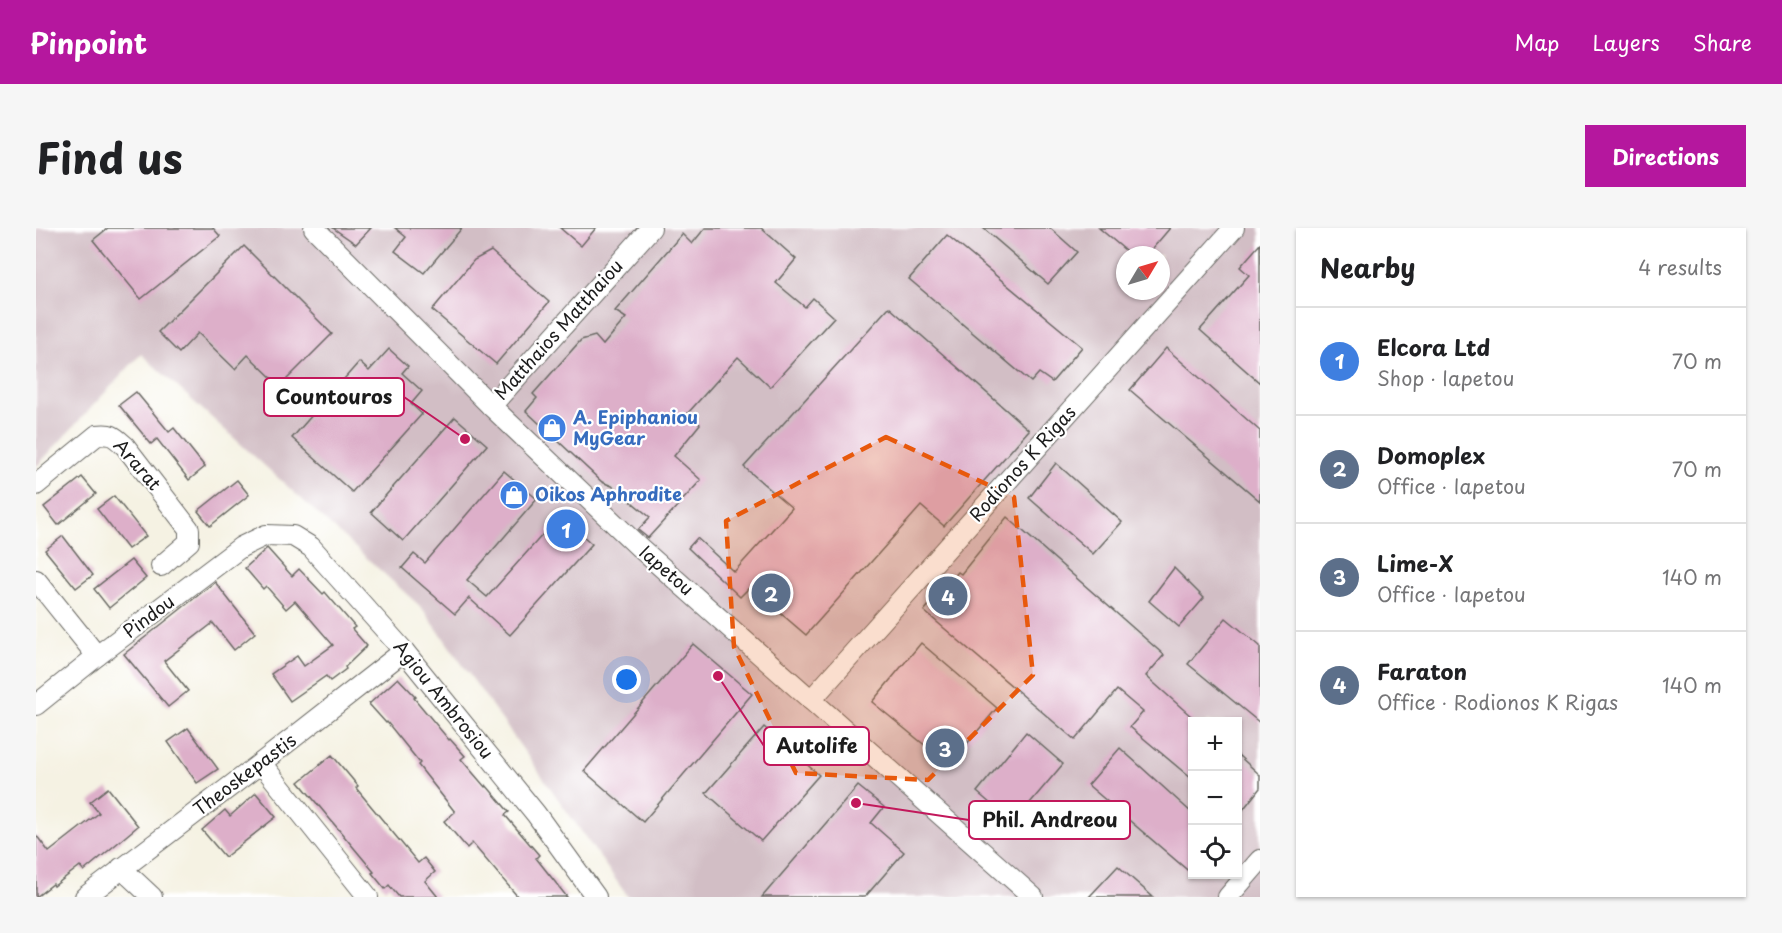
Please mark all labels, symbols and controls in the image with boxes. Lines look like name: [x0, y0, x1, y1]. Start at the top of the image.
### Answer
text: Pinpoint: [30, 21, 147, 64]
text: Map: [1515, 26, 1559, 58]
text: Layers: [1592, 26, 1660, 58]
text: Share: [1693, 26, 1752, 58]
text: Find us: [36, 125, 183, 188]
button: Directions: [1585, 125, 1746, 187]
north arrow: [1116, 246, 1170, 300]
text: Nearby: [1320, 248, 1415, 287]
text: 4 results: [1638, 252, 1722, 282]
street label: Matthaios Matthaiou: [487, 253, 629, 405]
text: Elcora Ltd: [1377, 330, 1490, 363]
text: 1: [1335, 346, 1344, 376]
text: 70 m: [1672, 346, 1722, 376]
text: Shop · Iapetou: [1377, 363, 1514, 393]
callout: Countouros: [264, 378, 404, 416]
text: Countouros: [276, 381, 393, 411]
street label: Rodionos K Rigas: [962, 399, 1081, 527]
place label: A. Epiphaniou MyGear: [572, 403, 698, 451]
shop icon: A. Epiphaniou MyGear: [536, 412, 568, 444]
street label: Ararat: [108, 432, 168, 496]
text: Domoplex: [1377, 438, 1485, 471]
text: 2: [1332, 454, 1347, 484]
text: 70 m: [1672, 454, 1722, 484]
text: Office · Iapetou: [1377, 471, 1526, 501]
shop icon: Oikos Aphrodite: [498, 479, 530, 511]
place label: Oikos Aphrodite: [535, 480, 682, 507]
pin: 1: [546, 506, 586, 552]
street label: Iapetou: [634, 538, 700, 601]
text: Lime-X: [1377, 546, 1453, 579]
text: 3: [1333, 562, 1346, 592]
text: 140 m: [1662, 562, 1722, 592]
pin: 2: [752, 570, 790, 616]
pin: 4: [928, 574, 968, 619]
text: Office · Iapetou: [1377, 579, 1526, 609]
street label: Pindou: [117, 587, 179, 644]
street label: Agiou Ambrosiou: [388, 634, 501, 764]
text: Faraton: [1377, 654, 1467, 687]
your location: [612, 665, 641, 694]
text: 4: [1333, 670, 1346, 700]
text: 140 m: [1662, 670, 1722, 700]
text: Office · Rodionos K Rigas: [1377, 687, 1618, 717]
map controls: [1188, 717, 1242, 879]
button: +: [1188, 717, 1242, 771]
street label: Theoskepastis: [187, 726, 301, 821]
pin: 3: [926, 726, 964, 770]
callout: Autolife: [764, 727, 869, 765]
text: Autolife: [776, 730, 858, 760]
button: −: [1188, 771, 1242, 825]
callout: Phil. Andreou: [969, 801, 1130, 839]
text: Phil. Andreou: [982, 804, 1118, 834]
button: locate: [1188, 825, 1242, 879]

